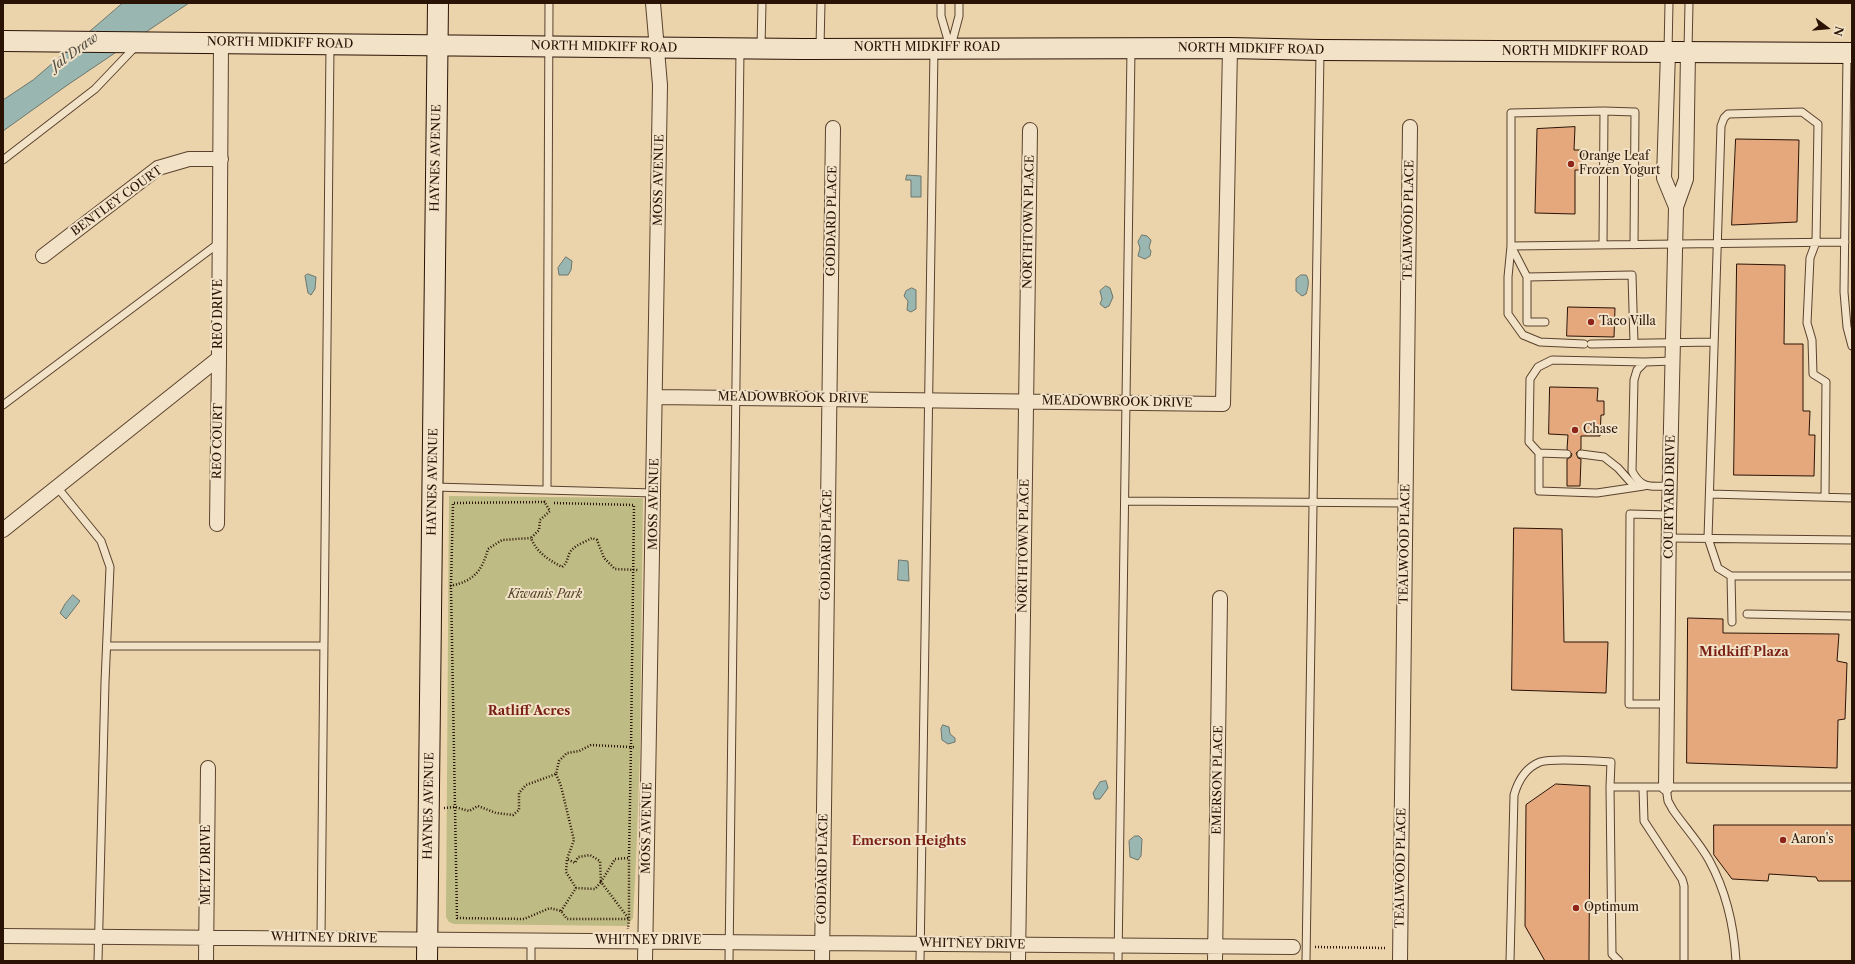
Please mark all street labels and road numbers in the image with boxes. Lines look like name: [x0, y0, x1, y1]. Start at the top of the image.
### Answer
street label: NORTH MIDKIFF ROAD: [207, 35, 353, 51]
street label: NORTH MIDKIFF ROAD: [531, 39, 677, 55]
street label: NORTH MIDKIFF ROAD: [854, 41, 1000, 55]
street label: NORTH MIDKIFF ROAD: [1178, 41, 1324, 57]
street label: NORTH MIDKIFF ROAD: [1502, 45, 1648, 59]
street label: HAYNES AVENUE: [428, 104, 444, 212]
street label: MOSS AVENUE: [651, 134, 667, 226]
street label: NORTHTOWN PLACE: [1021, 155, 1037, 289]
street label: TEALWOOD PLACE: [1401, 160, 1417, 280]
street label: BENTLEY COURT: [69, 163, 165, 239]
street label: GODDARD PLACE: [824, 165, 840, 277]
street label: REO DRIVE: [212, 279, 226, 349]
street label: MEADOWBROOK DRIVE: [717, 389, 869, 407]
street label: MEADOWBROOK DRIVE: [1041, 393, 1193, 411]
street label: REO COURT: [210, 403, 226, 479]
street label: HAYNES AVENUE: [425, 428, 441, 536]
street label: COURTYARD DRIVE: [1662, 435, 1678, 559]
street label: MOSS AVENUE: [646, 458, 662, 550]
street label: NORTHTOWN PLACE: [1016, 479, 1032, 613]
street label: TEALWOOD PLACE: [1397, 484, 1413, 604]
street label: GODDARD PLACE: [819, 489, 835, 601]
street label: EMERSON PLACE: [1210, 725, 1226, 835]
street label: HAYNES AVENUE: [421, 752, 437, 860]
street label: MOSS AVENUE: [639, 782, 655, 874]
street label: TEALWOOD PLACE: [1393, 808, 1409, 928]
street label: GODDARD PLACE: [815, 813, 831, 925]
street label: METZ DRIVE: [200, 825, 214, 905]
street label: WHITNEY DRIVE: [271, 930, 377, 946]
street label: WHITNEY DRIVE: [595, 934, 701, 948]
street label: WHITNEY DRIVE: [919, 936, 1025, 952]

